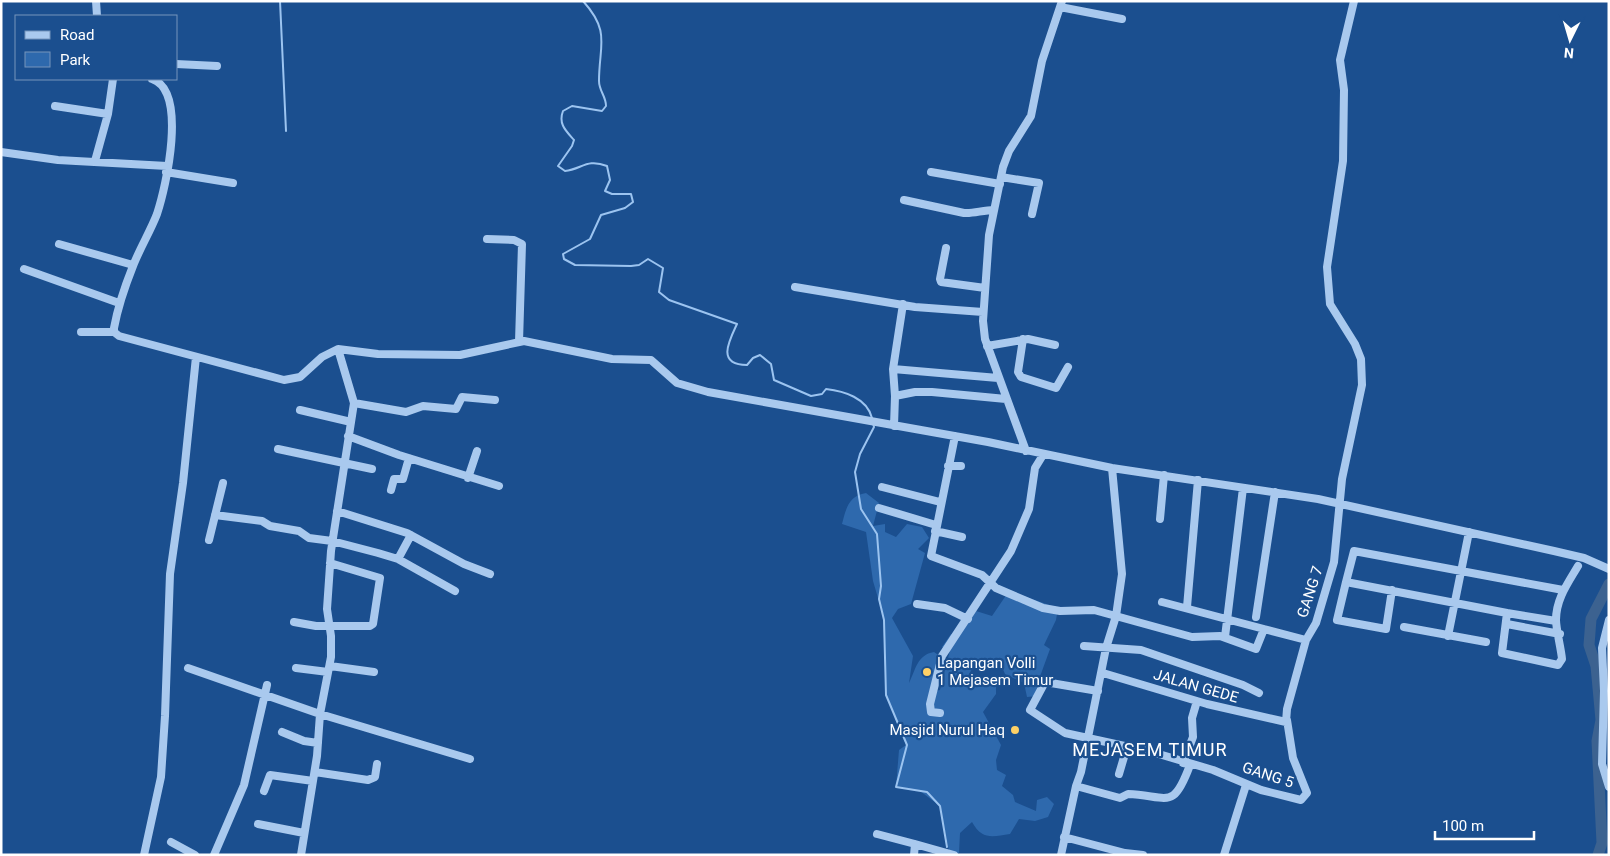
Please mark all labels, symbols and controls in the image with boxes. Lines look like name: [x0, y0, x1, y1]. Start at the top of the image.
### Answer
legend: [15, 15, 178, 80]
north arrow: [1545, 15, 1595, 65]
text: Road: [60, 26, 94, 44]
text: N: [1563, 45, 1574, 61]
text: Park: [60, 51, 91, 69]
street label: GANG 7: [1293, 564, 1327, 620]
place label: Lapangan Volli 1 Mejasem Timur: [937, 654, 1053, 689]
street label: JALAN GEDE: [1151, 665, 1241, 707]
marker: Lapangan Volli 1 Mejasem Timur: [921, 666, 933, 678]
place label: Masjid Nurul Haq: [890, 721, 1005, 739]
marker: Masjid Nurul Haq: [1009, 724, 1021, 736]
district label: MEJASEM TIMUR: [1072, 739, 1228, 760]
street label: GANG 5: [1240, 758, 1296, 792]
scale bar: [1435, 808, 1534, 840]
text: 100 m: [1442, 817, 1484, 835]

